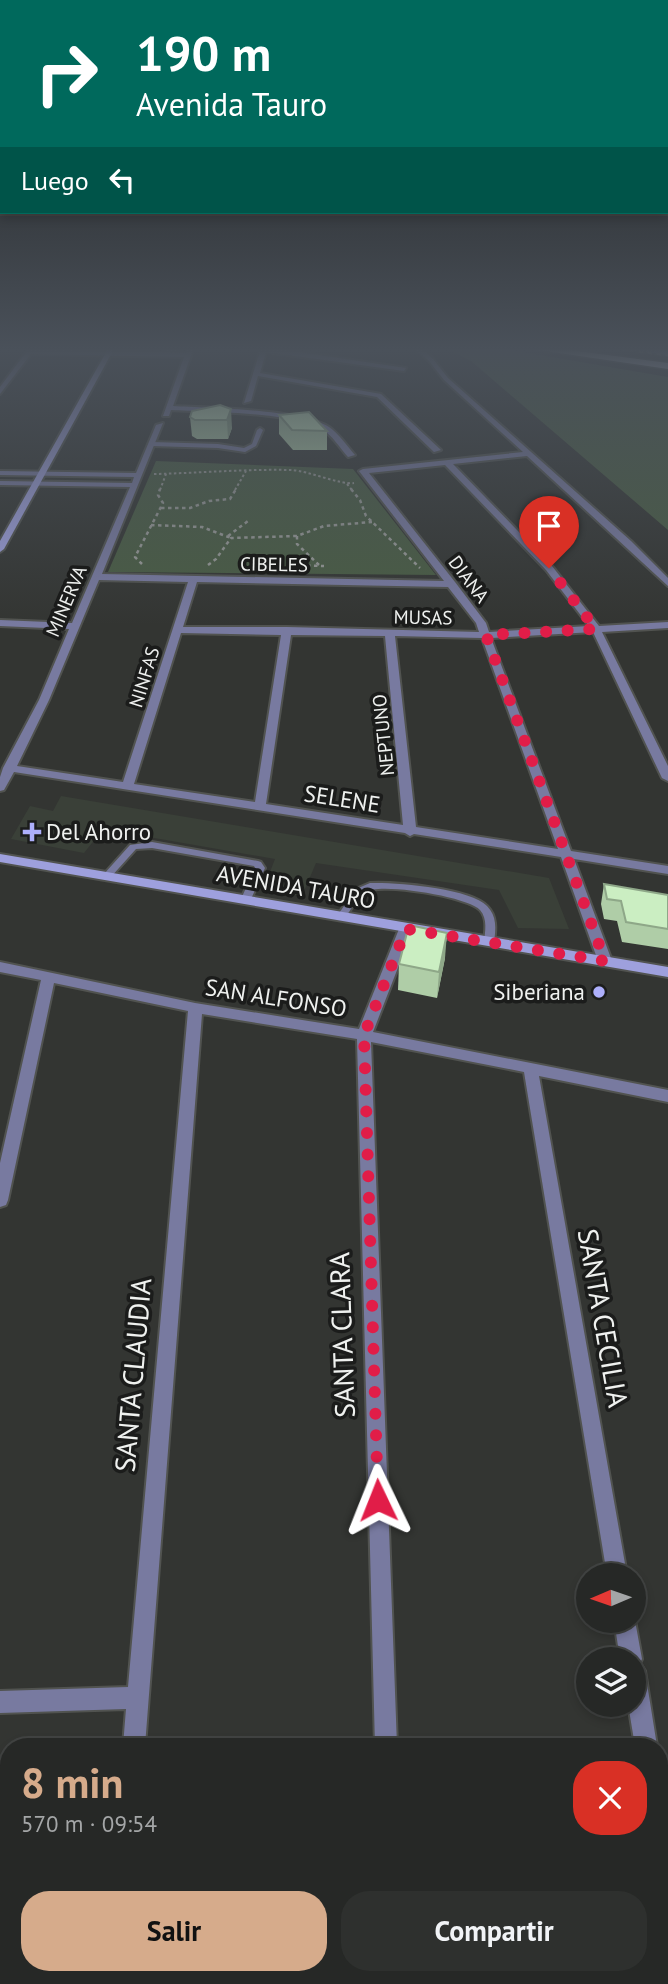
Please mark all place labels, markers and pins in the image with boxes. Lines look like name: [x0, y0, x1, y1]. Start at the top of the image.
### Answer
pin: [519, 496, 579, 568]
place label: Del Ahorro: [46, 817, 151, 846]
marker: Del Ahorro: [24, 824, 40, 840]
place label: Siberiana: [493, 977, 585, 1006]
marker: Siberiana: [591, 984, 607, 1000]

